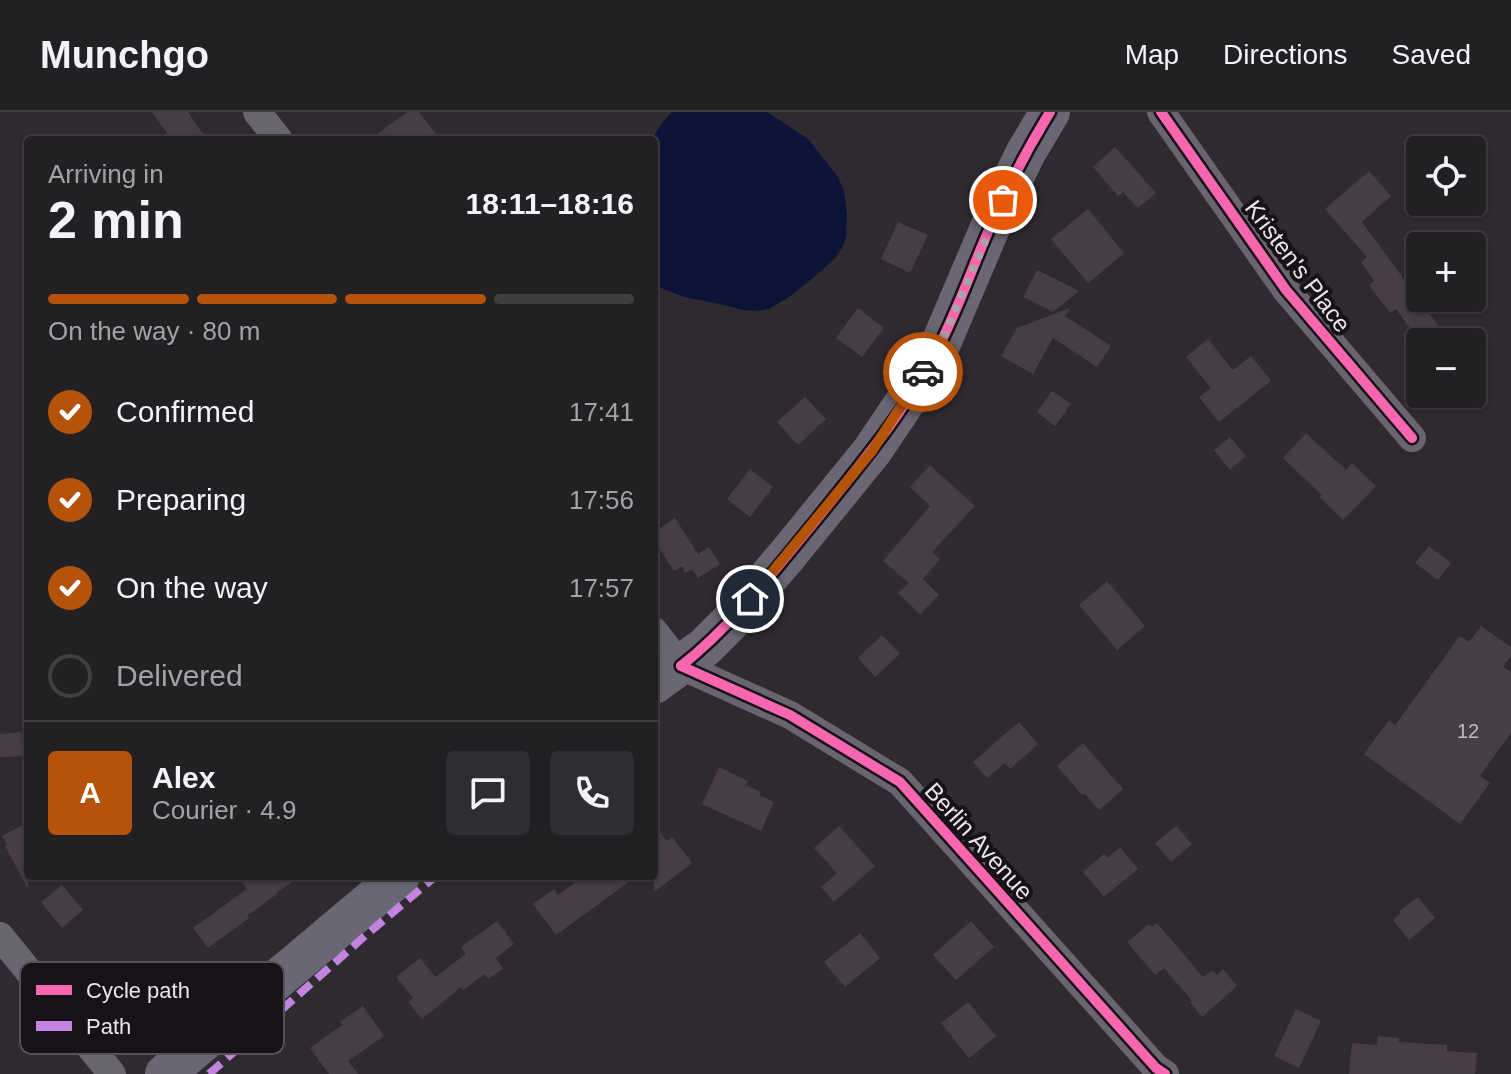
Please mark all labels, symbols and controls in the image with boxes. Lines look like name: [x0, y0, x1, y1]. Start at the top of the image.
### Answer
text: Munchgo: [40, 34, 209, 76]
text: Map: [1125, 39, 1179, 70]
text: Directions: [1223, 39, 1348, 70]
text: Saved: [1392, 39, 1471, 70]
map controls: [1406, 136, 1486, 408]
button: locate: [1406, 136, 1486, 216]
text: Arriving in: [48, 159, 164, 189]
pin: [969, 166, 1037, 234]
icon: bag: [981, 178, 1025, 222]
text: 18:11–18:16: [466, 187, 634, 220]
text: 2 min: [48, 191, 184, 249]
street label: Kristen's Place: [1240, 195, 1356, 337]
button: +: [1406, 232, 1486, 312]
text: On the way · 80 m: [48, 316, 260, 346]
button: −: [1406, 328, 1486, 408]
courier: [883, 332, 963, 412]
icon: car: [901, 350, 945, 394]
icon: check: [48, 390, 92, 434]
text: Confirmed: [116, 395, 254, 428]
text: 17:41: [569, 397, 634, 427]
icon: check: [48, 478, 92, 522]
text: Preparing: [116, 483, 246, 516]
text: 17:56: [569, 485, 634, 515]
pin: [716, 565, 784, 633]
icon: check: [48, 566, 92, 610]
text: On the way: [116, 571, 268, 604]
text: 17:57: [569, 573, 634, 603]
icon: home: [728, 577, 772, 621]
text: Delivered: [116, 659, 243, 692]
house number: 12: [1457, 720, 1479, 742]
button: chat: [446, 751, 530, 835]
button: phone: [550, 751, 634, 835]
text: Alex: [152, 761, 215, 794]
text: A: [79, 776, 101, 809]
street label: Berlin Avenue: [920, 777, 1038, 905]
text: Courier · 4.9: [152, 795, 297, 825]
legend: [20, 962, 284, 1054]
text: Cycle path: [86, 978, 190, 1003]
text: Path: [86, 1014, 131, 1039]

